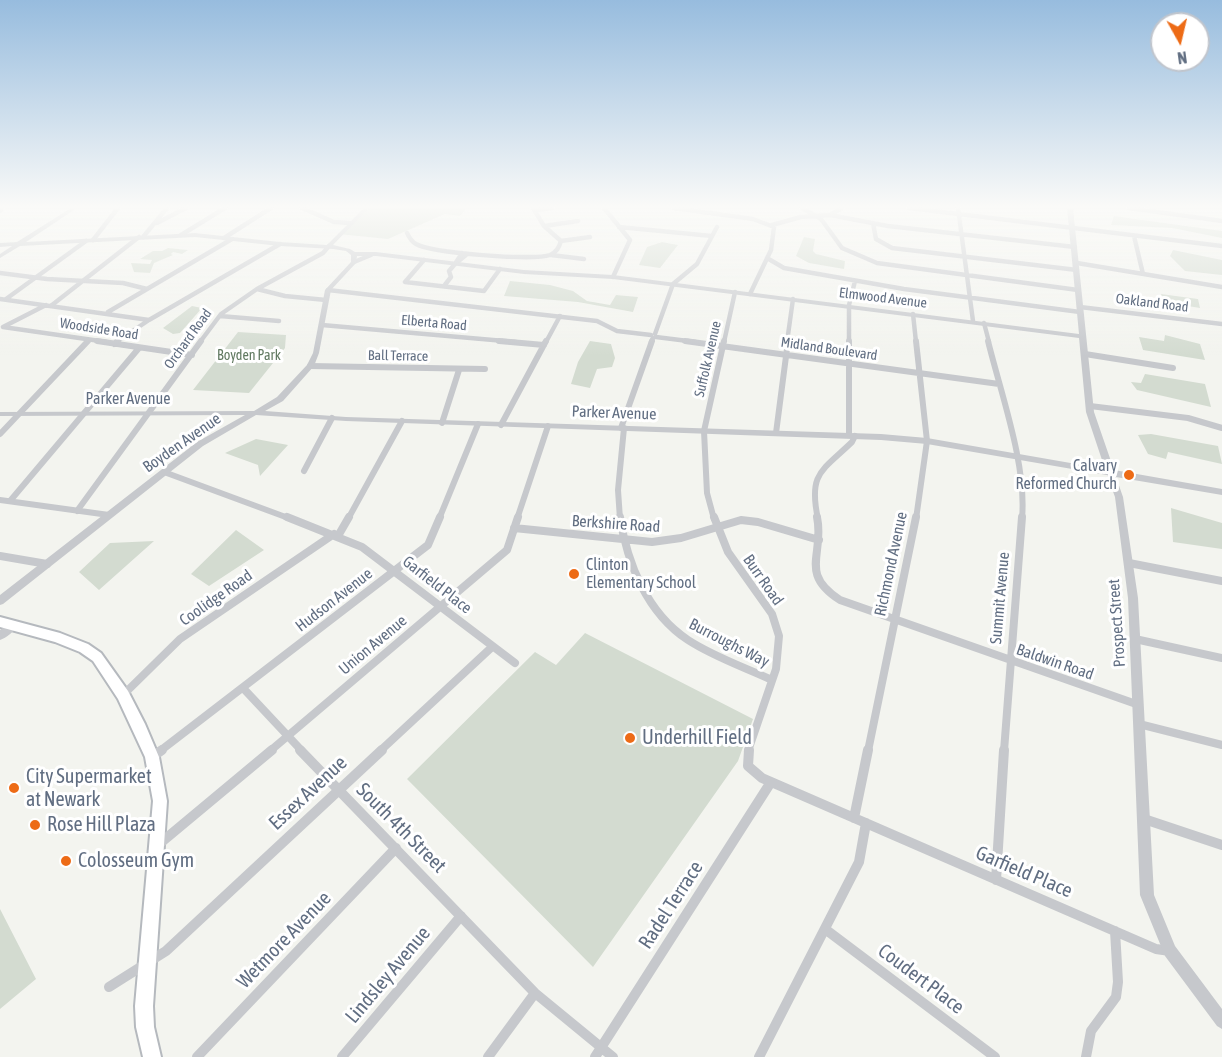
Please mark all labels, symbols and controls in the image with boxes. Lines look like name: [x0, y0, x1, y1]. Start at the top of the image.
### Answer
north arrow: [1150, 12, 1210, 72]
text: N: [1176, 48, 1188, 67]
street label: Elmwood Avenue: [838, 284, 928, 312]
street label: Oakland Road: [1115, 290, 1189, 316]
street label: Orchard Road: [161, 306, 215, 372]
street label: Elberta Road: [400, 312, 468, 334]
street label: Woodside Road: [59, 314, 139, 344]
street label: Suffolk Avenue: [691, 319, 725, 399]
street label: Midland Boulevard: [780, 334, 878, 364]
street label: Ball Terrace: [368, 347, 428, 365]
park label: Boyden Park: [217, 348, 281, 364]
street label: Parker Avenue: [86, 389, 170, 409]
street label: Parker Avenue: [571, 402, 657, 424]
street label: Boyden Avenue: [139, 409, 225, 477]
place label: Calvary Reformed Church: [1016, 456, 1117, 494]
marker: Calvary Reformed Church: [1122, 468, 1136, 482]
street label: Richmond Avenue: [871, 510, 911, 618]
street label: Berkshire Road: [571, 511, 661, 537]
street label: Burr Road: [739, 551, 787, 609]
street label: Summit Avenue: [986, 551, 1014, 645]
street label: Garfield Place: [399, 552, 475, 618]
place label: Clinton Elementary School: [586, 555, 696, 593]
street label: Hudson Avenue: [292, 564, 376, 636]
street label: Coolidge Road: [176, 566, 256, 630]
marker: Clinton Elementary School: [567, 567, 581, 581]
street label: Prospect Street: [1104, 578, 1130, 668]
street label: Union Avenue: [335, 611, 411, 679]
street label: Burroughs Way: [686, 615, 772, 671]
street label: Baldwin Road: [1014, 640, 1096, 684]
place label: Underhill Field: [642, 726, 752, 750]
marker: Underhill Field: [623, 731, 637, 745]
street label: Essex Avenue: [264, 751, 352, 835]
place label: City Supermarket at Newark: [26, 765, 152, 812]
street label: South 4th Street: [351, 778, 451, 878]
marker: City Supermarket at Newark: [7, 781, 21, 795]
place label: Rose Hill Plaza: [47, 813, 156, 837]
marker: Rose Hill Plaza: [28, 818, 42, 832]
street label: Garfield Place: [972, 841, 1076, 903]
place label: Colosseum Gym: [78, 849, 194, 873]
marker: Colosseum Gym: [59, 854, 73, 868]
street label: Radel Terrace: [634, 857, 708, 953]
street label: Wetmore Avenue: [232, 886, 336, 994]
street label: Lindsley Avenue: [341, 922, 435, 1028]
street label: Coudert Place: [873, 939, 969, 1019]

